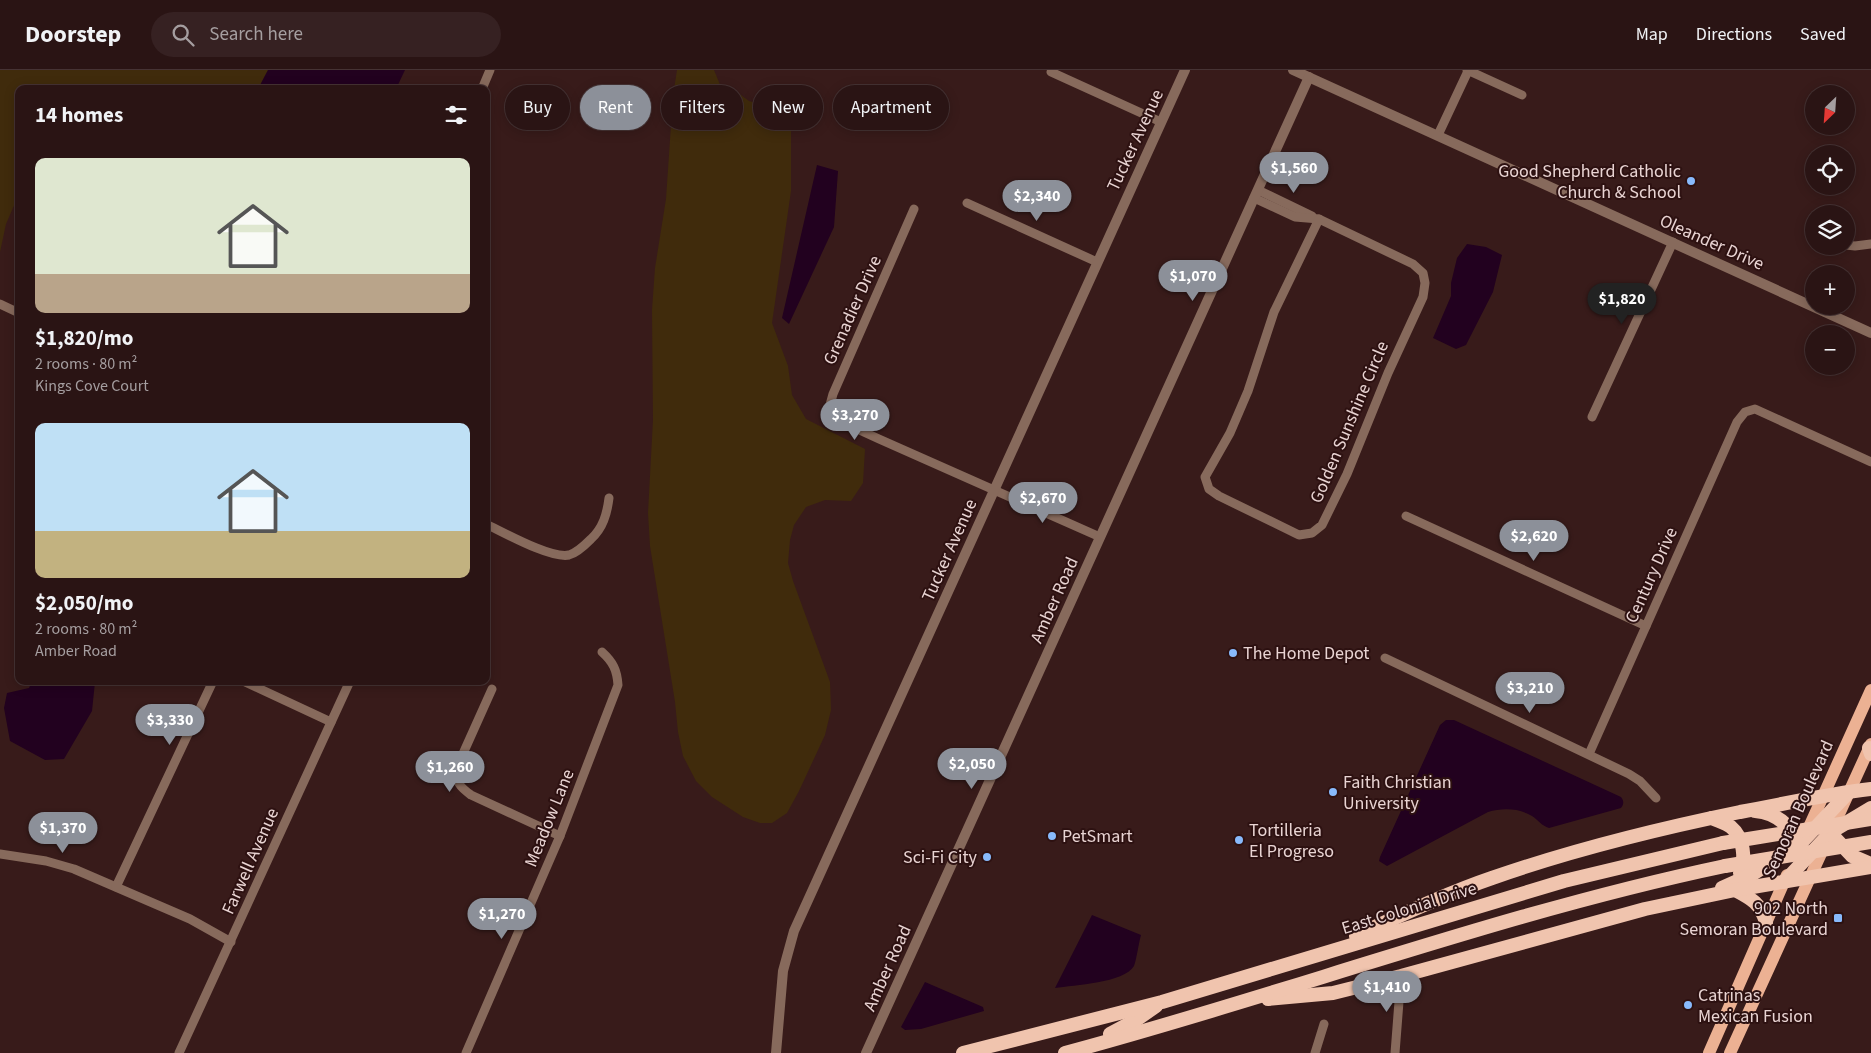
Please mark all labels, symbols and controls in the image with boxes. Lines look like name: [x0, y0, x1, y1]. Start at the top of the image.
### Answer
search box: [151, 12, 501, 57]
text: Doorstep: [25, 17, 121, 52]
icon: search: [169, 21, 197, 49]
text: Search here: [209, 21, 303, 48]
text: Map: [1636, 22, 1668, 47]
text: Directions: [1696, 22, 1772, 47]
text: Saved: [1800, 22, 1846, 47]
chip: Buy: [505, 85, 570, 130]
chip: Rent: [580, 85, 651, 130]
chip: Filters: [661, 85, 743, 130]
chip: New: [753, 85, 823, 130]
chip: Apartment: [833, 85, 949, 130]
street label: Tucker Avenue: [1101, 85, 1170, 195]
north arrow: [1805, 85, 1855, 135]
map controls: [1805, 85, 1855, 375]
text: 14 homes: [35, 100, 123, 130]
icon: filters: [442, 101, 470, 129]
button: locate: [1805, 145, 1855, 195]
pin: $1,560: [1253, 152, 1335, 194]
text: $1,560: [1270, 157, 1318, 179]
place label: Good Shepherd Catholic Church & School: [1498, 159, 1681, 205]
marker: Good Shepherd Catholic Church & School: [1685, 175, 1697, 187]
pin: $2,340: [996, 180, 1078, 222]
text: $2,340: [1013, 185, 1061, 207]
icon: home: [208, 191, 298, 281]
button: layers: [1805, 205, 1855, 255]
street label: Oleander Drive: [1656, 208, 1768, 277]
street label: Grenadier Drive: [817, 252, 888, 369]
pin: $1,070: [1152, 260, 1234, 302]
text: $1,070: [1169, 265, 1217, 287]
button: +: [1805, 265, 1855, 315]
pin: $1,820: [1581, 282, 1663, 325]
text: $1,820: [1598, 288, 1646, 310]
text: $1,820/mo: [35, 323, 134, 353]
button: −: [1805, 325, 1855, 375]
street label: Golden Sunshine Circle: [1304, 337, 1395, 507]
text: 2 rooms · 80 m²: [35, 353, 137, 375]
text: Kings Cove Court: [35, 375, 149, 397]
pin: $3,270: [814, 398, 896, 441]
text: $3,270: [831, 404, 879, 426]
icon: home: [208, 456, 298, 546]
pin: $2,670: [1002, 482, 1084, 524]
text: $2,670: [1019, 487, 1067, 509]
street label: Tucker Avenue: [916, 495, 983, 605]
pin: $2,620: [1493, 520, 1575, 562]
street label: Century Drive: [1619, 523, 1684, 627]
text: $2,620: [1510, 525, 1558, 547]
street label: Amber Road: [1024, 553, 1085, 647]
text: $2,050/mo: [35, 588, 134, 618]
text: 2 rooms · 80 m²: [35, 618, 137, 640]
text: Amber Road: [35, 640, 117, 662]
place label: The Home Depot: [1243, 641, 1369, 666]
marker: The Home Depot: [1227, 647, 1239, 659]
pin: $3,210: [1489, 672, 1571, 714]
text: $3,210: [1506, 677, 1554, 699]
pin: $3,330: [129, 704, 211, 746]
text: $3,330: [146, 709, 194, 731]
street label: Semoran Boulevard: [1757, 736, 1840, 882]
pin: $2,050: [931, 748, 1013, 790]
pin: $1,260: [409, 750, 491, 793]
text: $2,050: [948, 753, 996, 775]
text: $1,260: [426, 756, 474, 778]
street label: Meadow Lane: [518, 765, 580, 871]
place label: Faith Christian University: [1343, 770, 1452, 816]
marker: Faith Christian University: [1327, 786, 1339, 798]
street label: Farwell Avenue: [216, 804, 285, 918]
pin: $1,370: [22, 812, 104, 854]
text: $1,370: [39, 817, 87, 839]
place label: Tortilleria El Progreso: [1249, 818, 1334, 864]
place label: PetSmart: [1062, 824, 1133, 849]
marker: PetSmart: [1046, 830, 1058, 842]
marker: Tortilleria El Progreso: [1233, 834, 1245, 846]
place label: Sci-Fi City: [903, 845, 978, 870]
marker: Sci-Fi City: [981, 851, 993, 863]
street label: East Colonial Drive: [1338, 876, 1480, 941]
place label: 902 North Semoran Boulevard: [1680, 896, 1828, 942]
pin: $1,270: [461, 898, 543, 940]
text: $1,270: [478, 903, 526, 925]
marker: 902 North Semoran Boulevard: [1832, 912, 1844, 924]
street label: Amber Road: [857, 921, 918, 1015]
pin: $1,410: [1346, 970, 1428, 1013]
text: $1,410: [1363, 976, 1411, 998]
place label: Catrinas Mexican Fusion: [1698, 983, 1813, 1029]
marker: Catrinas Mexican Fusion: [1682, 999, 1694, 1011]

